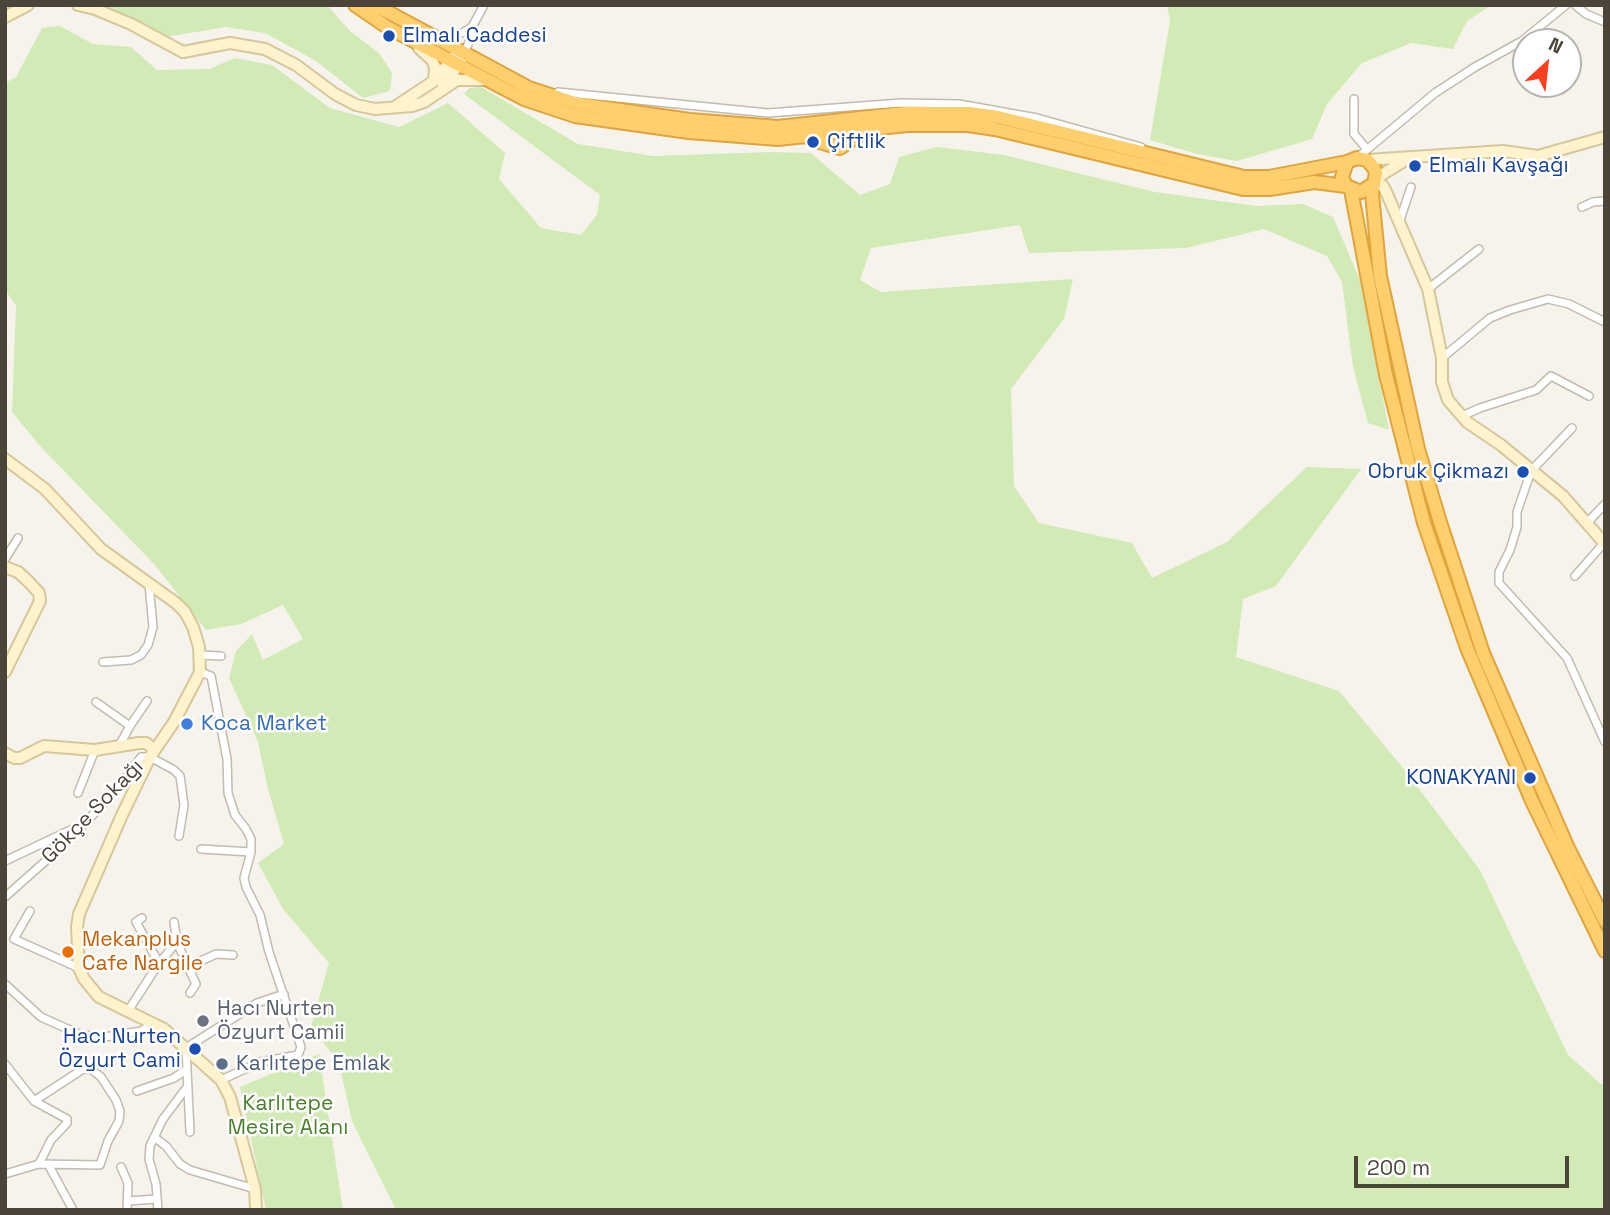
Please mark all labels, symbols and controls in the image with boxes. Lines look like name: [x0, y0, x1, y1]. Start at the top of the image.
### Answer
place label: Elmalı Caddesi: [403, 23, 547, 49]
marker: Elmalı Caddesi: [381, 28, 397, 44]
north arrow: [1512, 28, 1582, 98]
text: N: [1544, 32, 1567, 60]
place label: Çi̇ftli̇k: [827, 129, 886, 155]
marker: Çi̇ftli̇k: [805, 134, 821, 150]
place label: Elmalı Kavşağı: [1429, 153, 1569, 179]
marker: Elmalı Kavşağı: [1407, 158, 1423, 174]
place label: Obruk Çikmazı: [1368, 459, 1509, 485]
marker: Obruk Çikmazı: [1515, 464, 1531, 480]
place label: Koca Market: [201, 711, 327, 737]
marker: Koca Market: [179, 716, 195, 732]
street label: Gökçe Sokağı: [37, 755, 149, 869]
place label: KONAKYANI: [1406, 765, 1516, 791]
marker: KONAKYANI: [1522, 770, 1538, 786]
place label: Mekanplus Cafe Nargile: [82, 927, 203, 977]
marker: Mekanplus Cafe Nargile: [60, 944, 76, 960]
place label: Hacı Nurten Özyurt Camii: [217, 996, 345, 1046]
marker: Hacı Nurten Özyurt Camii: [195, 1013, 211, 1029]
place label: Hacı Nurten Özyurt Cami: [59, 1024, 181, 1074]
marker: Hacı Nurten Özyurt Cami: [187, 1041, 203, 1057]
place label: Karlıtepe Emlak: [236, 1051, 391, 1077]
marker: Karlıtepe Emlak: [214, 1056, 230, 1072]
park label: Karlıtepe Mesire Alanı: [228, 1091, 348, 1141]
scale bar: [1358, 1142, 1573, 1186]
text: 200 m: [1367, 1154, 1430, 1181]

